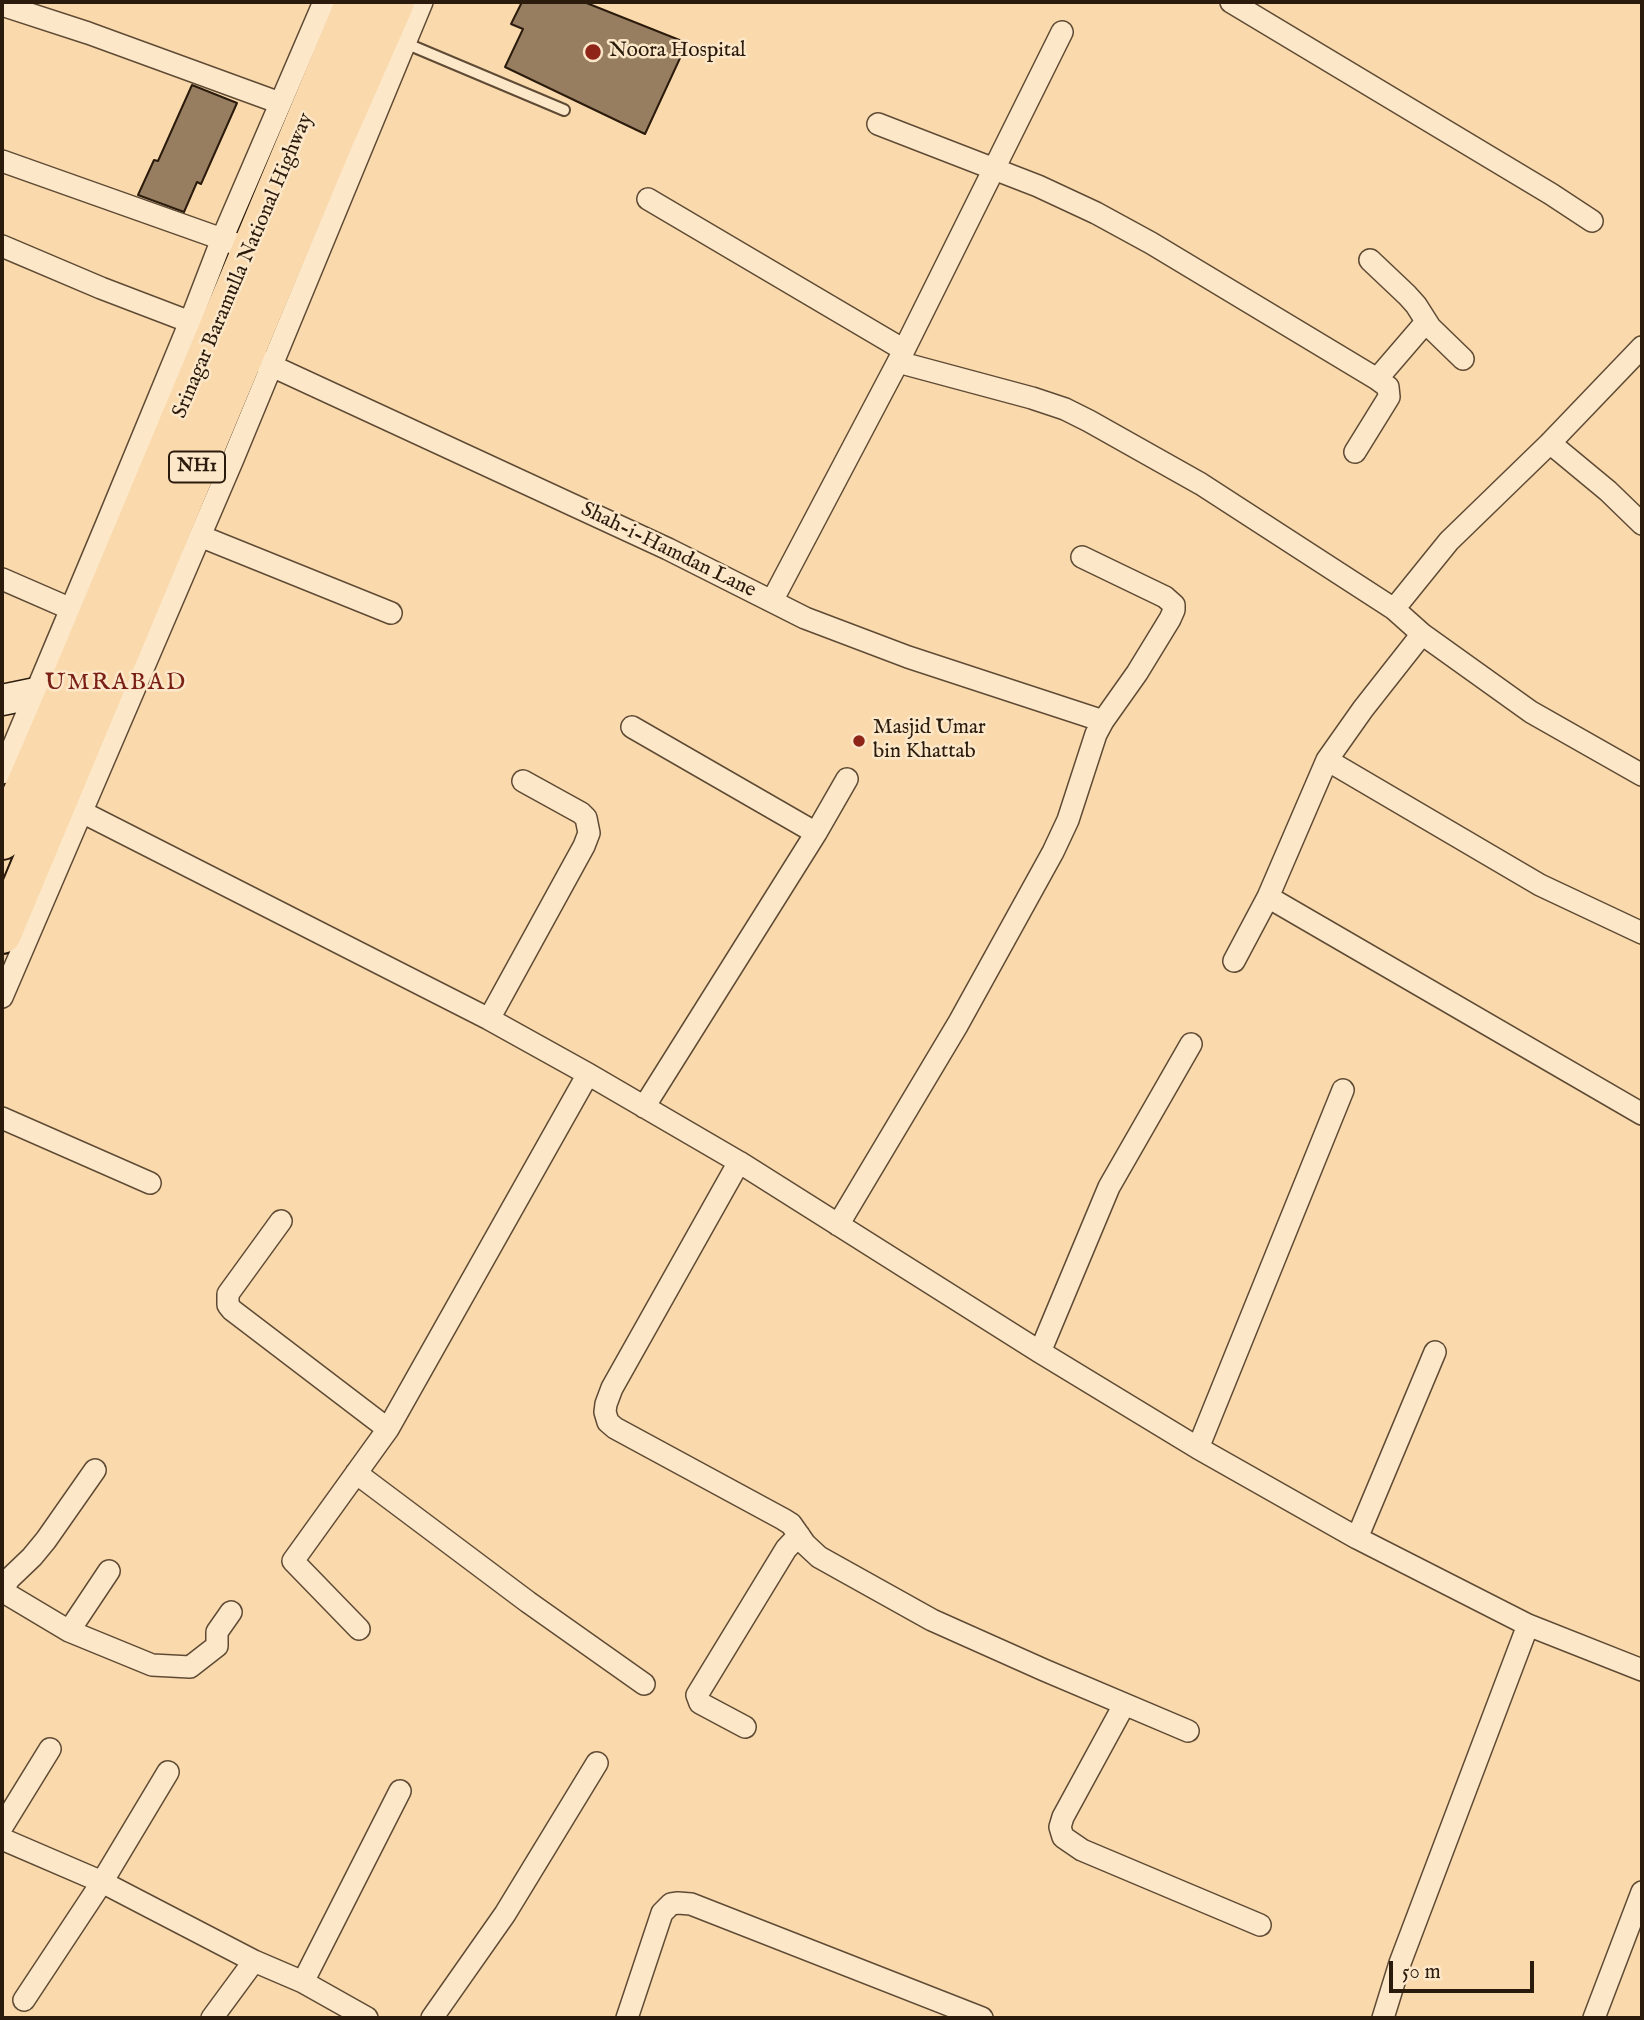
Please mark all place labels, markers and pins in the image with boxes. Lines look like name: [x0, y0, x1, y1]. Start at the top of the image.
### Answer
place label: Noora Hospital: [609, 39, 746, 65]
marker: Noora Hospital: [583, 42, 603, 62]
place label: Masjid Umar bin Khattab: [873, 716, 986, 766]
marker: Masjid Umar bin Khattab: [851, 733, 867, 749]

